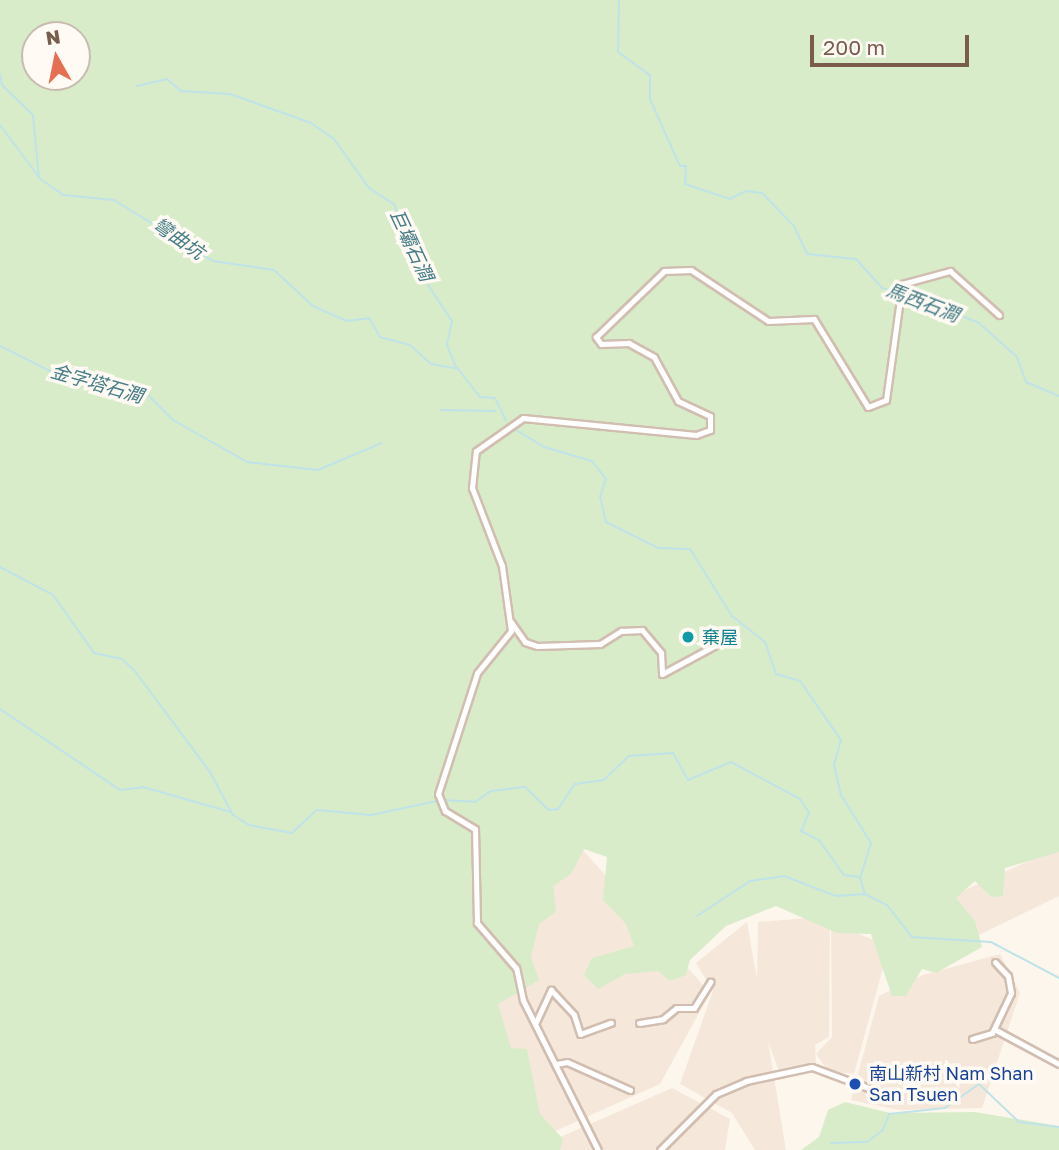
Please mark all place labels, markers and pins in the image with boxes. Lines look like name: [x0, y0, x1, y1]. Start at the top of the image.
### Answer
place label: 棄屋: [702, 626, 738, 648]
marker: 棄屋: [680, 629, 696, 645]
place label: 南山新村 Nam Shan San Tsuen: [869, 1063, 1034, 1106]
marker: 南山新村 Nam Shan San Tsuen: [847, 1076, 863, 1092]

